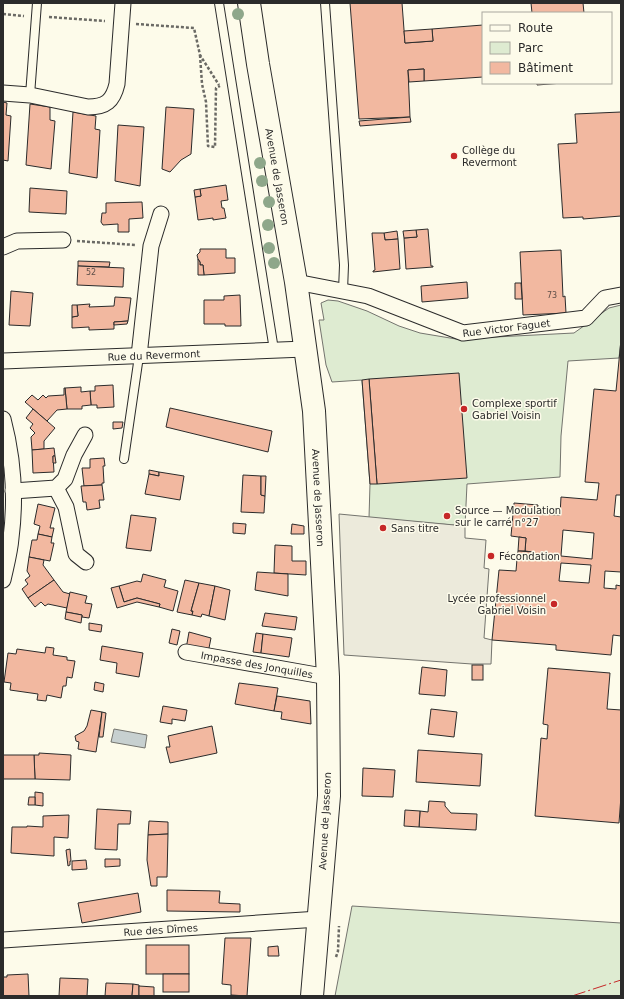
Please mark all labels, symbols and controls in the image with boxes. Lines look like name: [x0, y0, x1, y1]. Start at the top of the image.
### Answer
legend: [482, 12, 612, 84]
text: Route: [518, 21, 553, 35]
text: Parc: [518, 41, 543, 55]
text: Bâtiment: [518, 61, 573, 75]
street label: Avenue de Jasseron: [264, 127, 291, 226]
place label: Collège du Revermont: [462, 145, 517, 168]
marker: Collège du Revermont: [449, 151, 459, 161]
house number: 52: [86, 268, 96, 277]
house number: 73: [547, 291, 557, 300]
street label: Rue Victor Faguet: [462, 317, 551, 339]
street label: Rue du Revermont: [107, 348, 201, 362]
place label: Complexe sportif Gabriel Voisin: [472, 398, 557, 421]
marker: Complexe sportif Gabriel Voisin: [459, 404, 469, 414]
street label: Avenue de Jasseron: [310, 448, 327, 547]
place label: Source — Modulation sur le carré n°27: [455, 505, 561, 528]
marker: Source — Modulation sur le carré n°27: [442, 511, 452, 521]
marker: Sans titre: [378, 523, 388, 533]
place label: Sans titre: [391, 523, 439, 534]
marker: Fécondation: [486, 551, 496, 561]
place label: Fécondation: [499, 551, 560, 562]
place label: Lycée professionnel Gabriel Voisin: [447, 593, 546, 616]
marker: Lycée professionnel Gabriel Voisin: [549, 599, 559, 609]
street label: Impasse des Jonquilles: [200, 649, 314, 680]
street label: Avenue de Jasseron: [317, 772, 333, 870]
street label: Rue des Dîmes: [123, 922, 198, 937]

